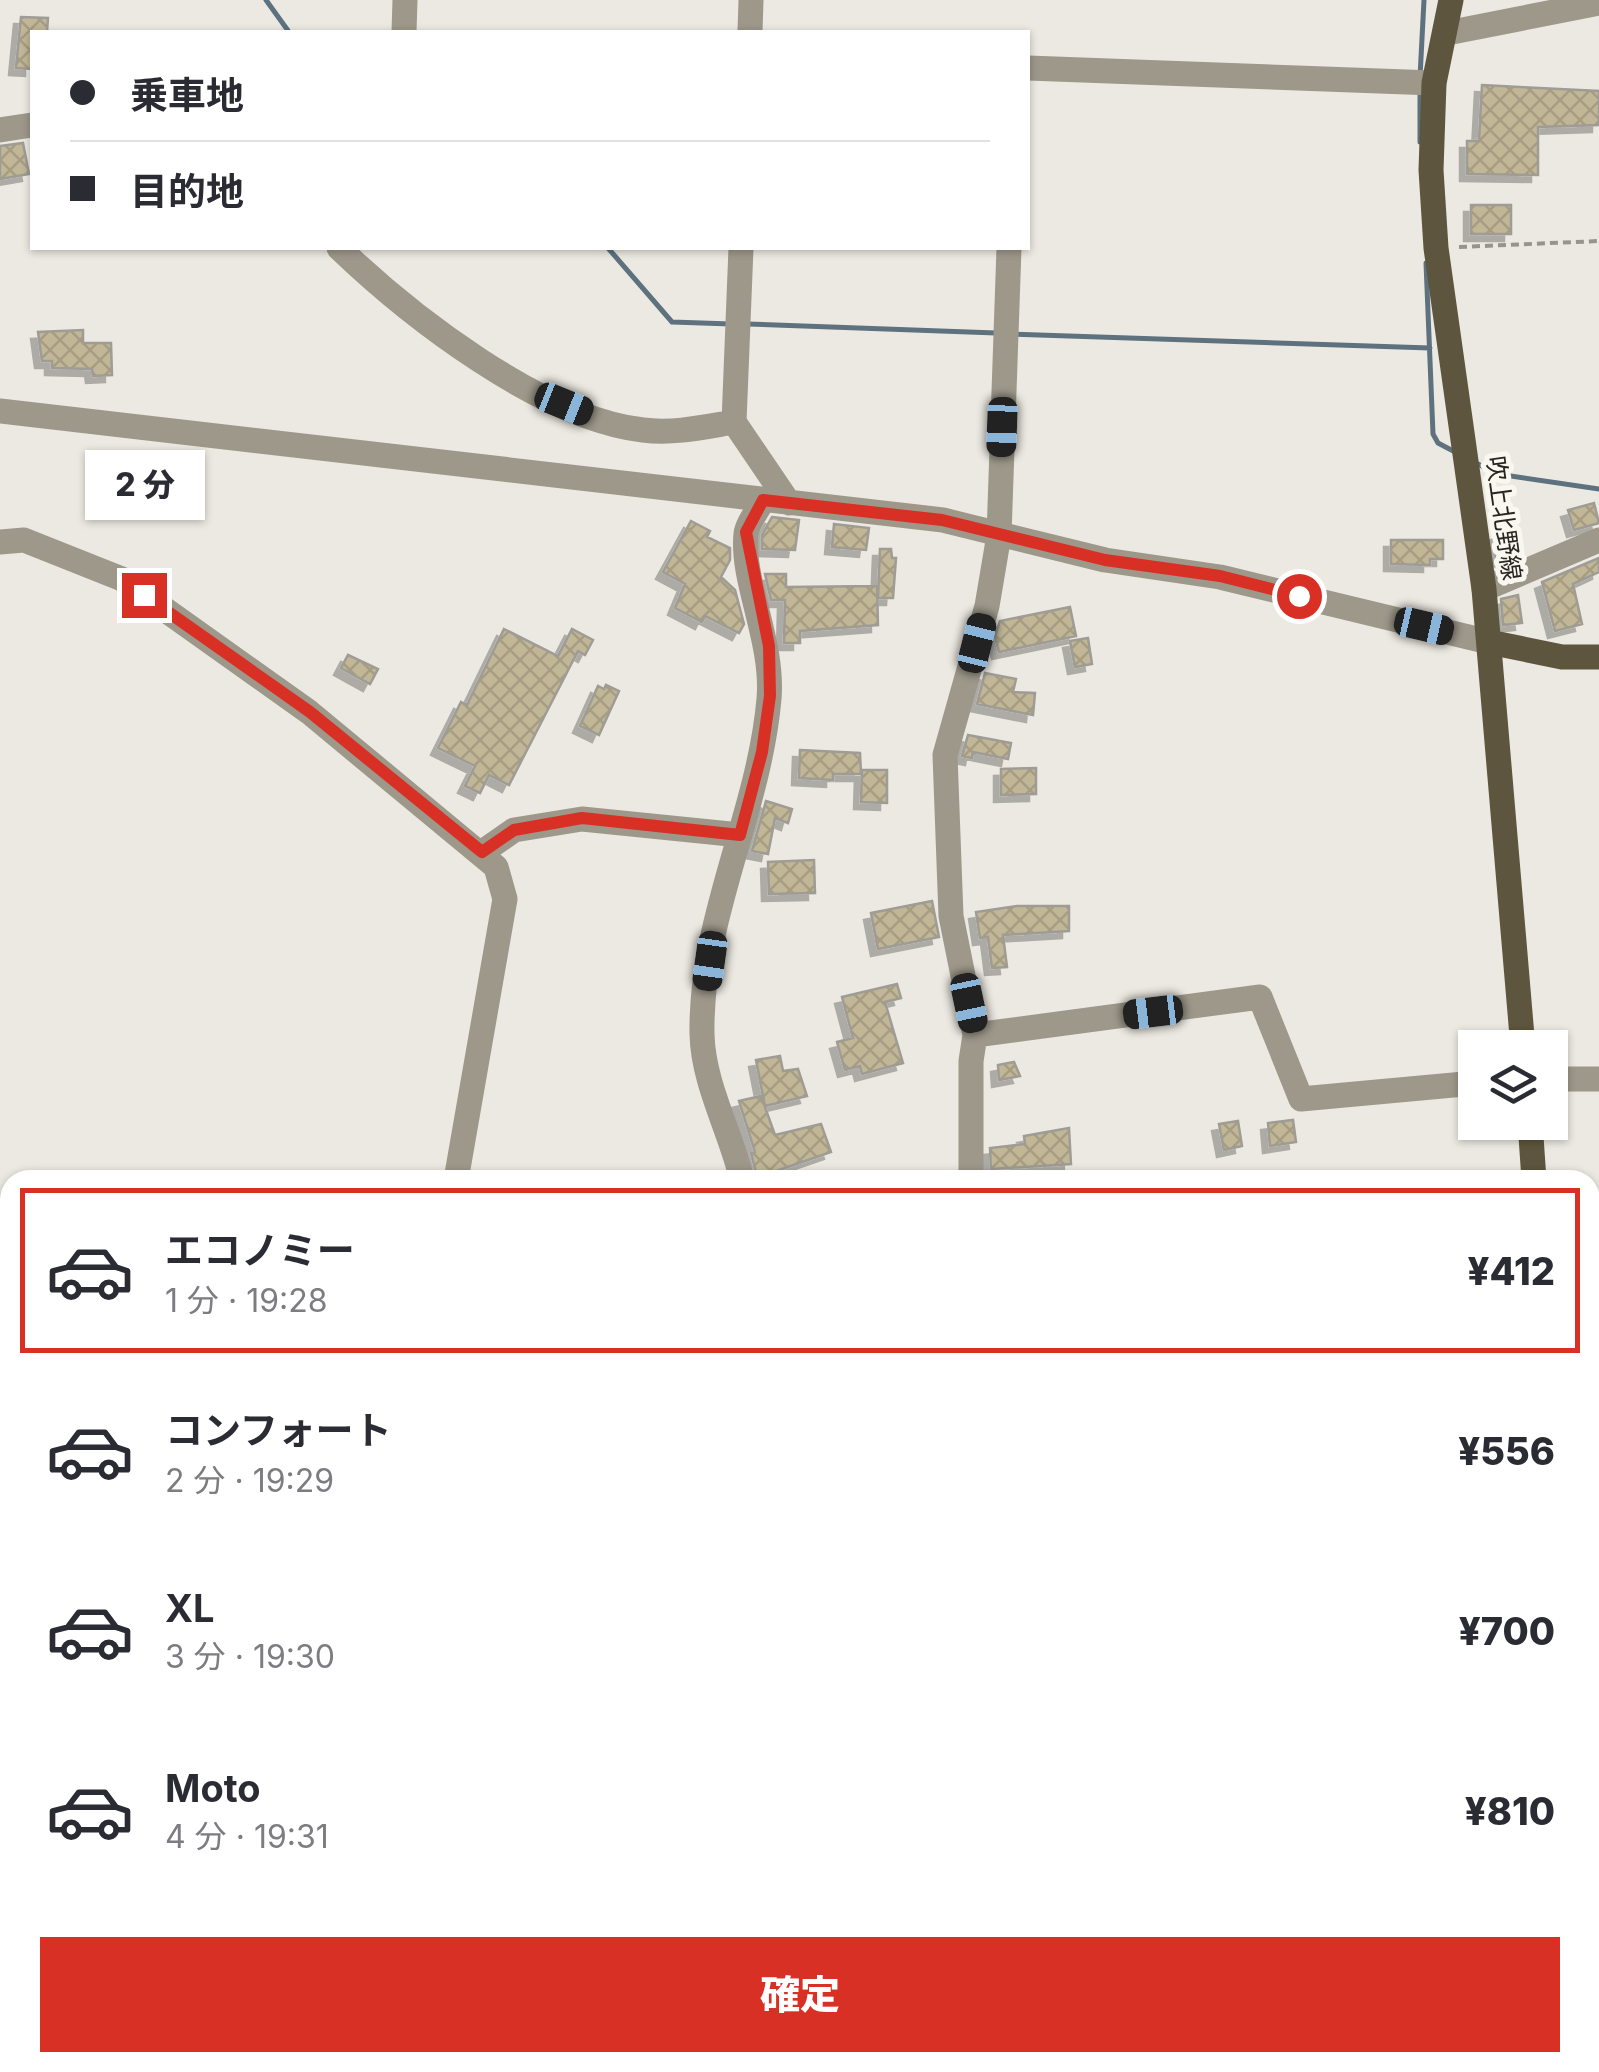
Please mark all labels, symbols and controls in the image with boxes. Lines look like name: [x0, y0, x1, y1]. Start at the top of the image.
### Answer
text: 乗車地: [130, 72, 244, 118]
text: 目的地: [130, 168, 244, 214]
car: [531, 379, 597, 429]
car: [986, 396, 1018, 458]
callout: 2 分: [84, 450, 204, 520]
street label: 吹上北野線: [1480, 454, 1528, 582]
text: 2 分: [115, 465, 175, 504]
route end: [122, 573, 167, 618]
route start: [1277, 574, 1322, 619]
car: [1391, 605, 1457, 647]
car: [955, 610, 999, 676]
car: [691, 929, 729, 993]
car: [948, 971, 990, 1035]
car: [1121, 993, 1185, 1031]
map controls: [1458, 1030, 1568, 1140]
button: layers: [1458, 1030, 1568, 1140]
icon: car: [45, 1226, 135, 1316]
text: エコノミー: [165, 1227, 355, 1273]
text: ¥412: [1468, 1248, 1555, 1294]
text: 1 分 · 19:28: [165, 1281, 328, 1320]
icon: car: [45, 1406, 135, 1496]
text: コンフォート: [165, 1407, 392, 1453]
text: ¥556: [1458, 1428, 1555, 1474]
text: 2 分 · 19:29: [165, 1461, 334, 1500]
text: XL: [165, 1585, 215, 1631]
icon: car: [45, 1586, 135, 1676]
text: ¥700: [1459, 1608, 1555, 1654]
text: 3 分 · 19:30: [165, 1637, 335, 1676]
text: Moto: [165, 1765, 261, 1811]
icon: car: [45, 1766, 135, 1856]
text: ¥810: [1465, 1788, 1555, 1834]
text: 4 分 · 19:31: [165, 1817, 329, 1856]
button: 確定: [40, 1937, 1560, 2052]

